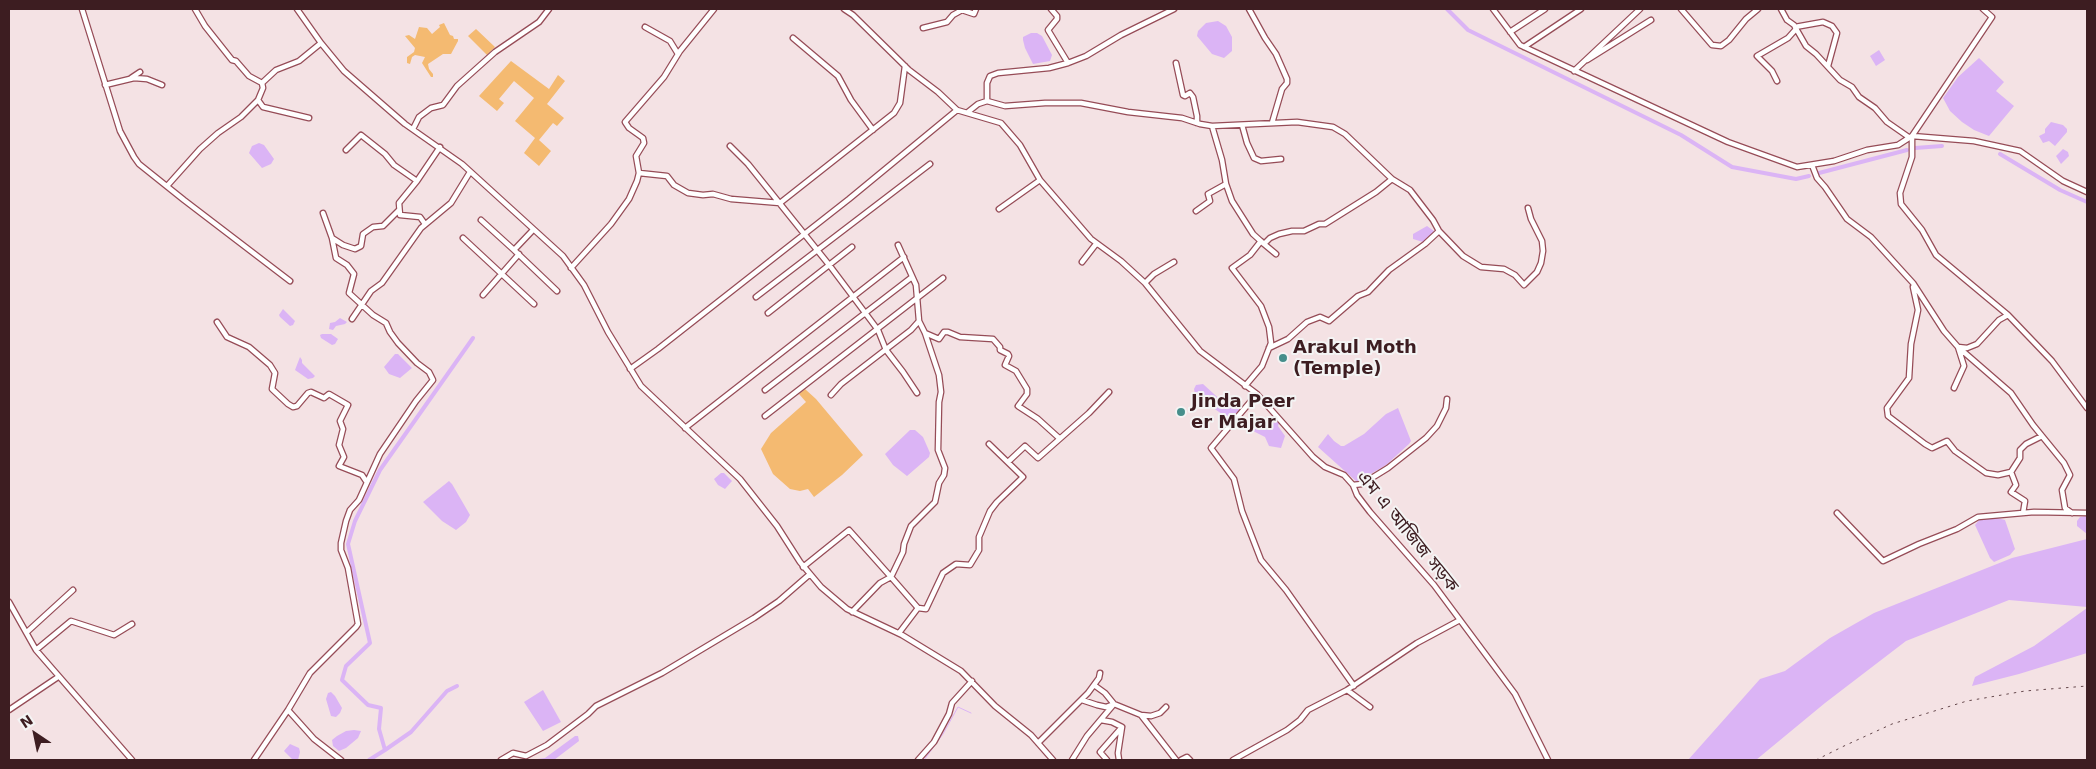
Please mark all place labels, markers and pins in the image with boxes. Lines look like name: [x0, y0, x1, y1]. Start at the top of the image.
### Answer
place label: Arakul Moth (Temple): [1293, 337, 1417, 379]
marker: Arakul Moth (Temple): [1277, 352, 1289, 364]
place label: Jinda Peer er Majar: [1191, 391, 1294, 434]
marker: Jinda Peer er Majar: [1175, 406, 1187, 418]

